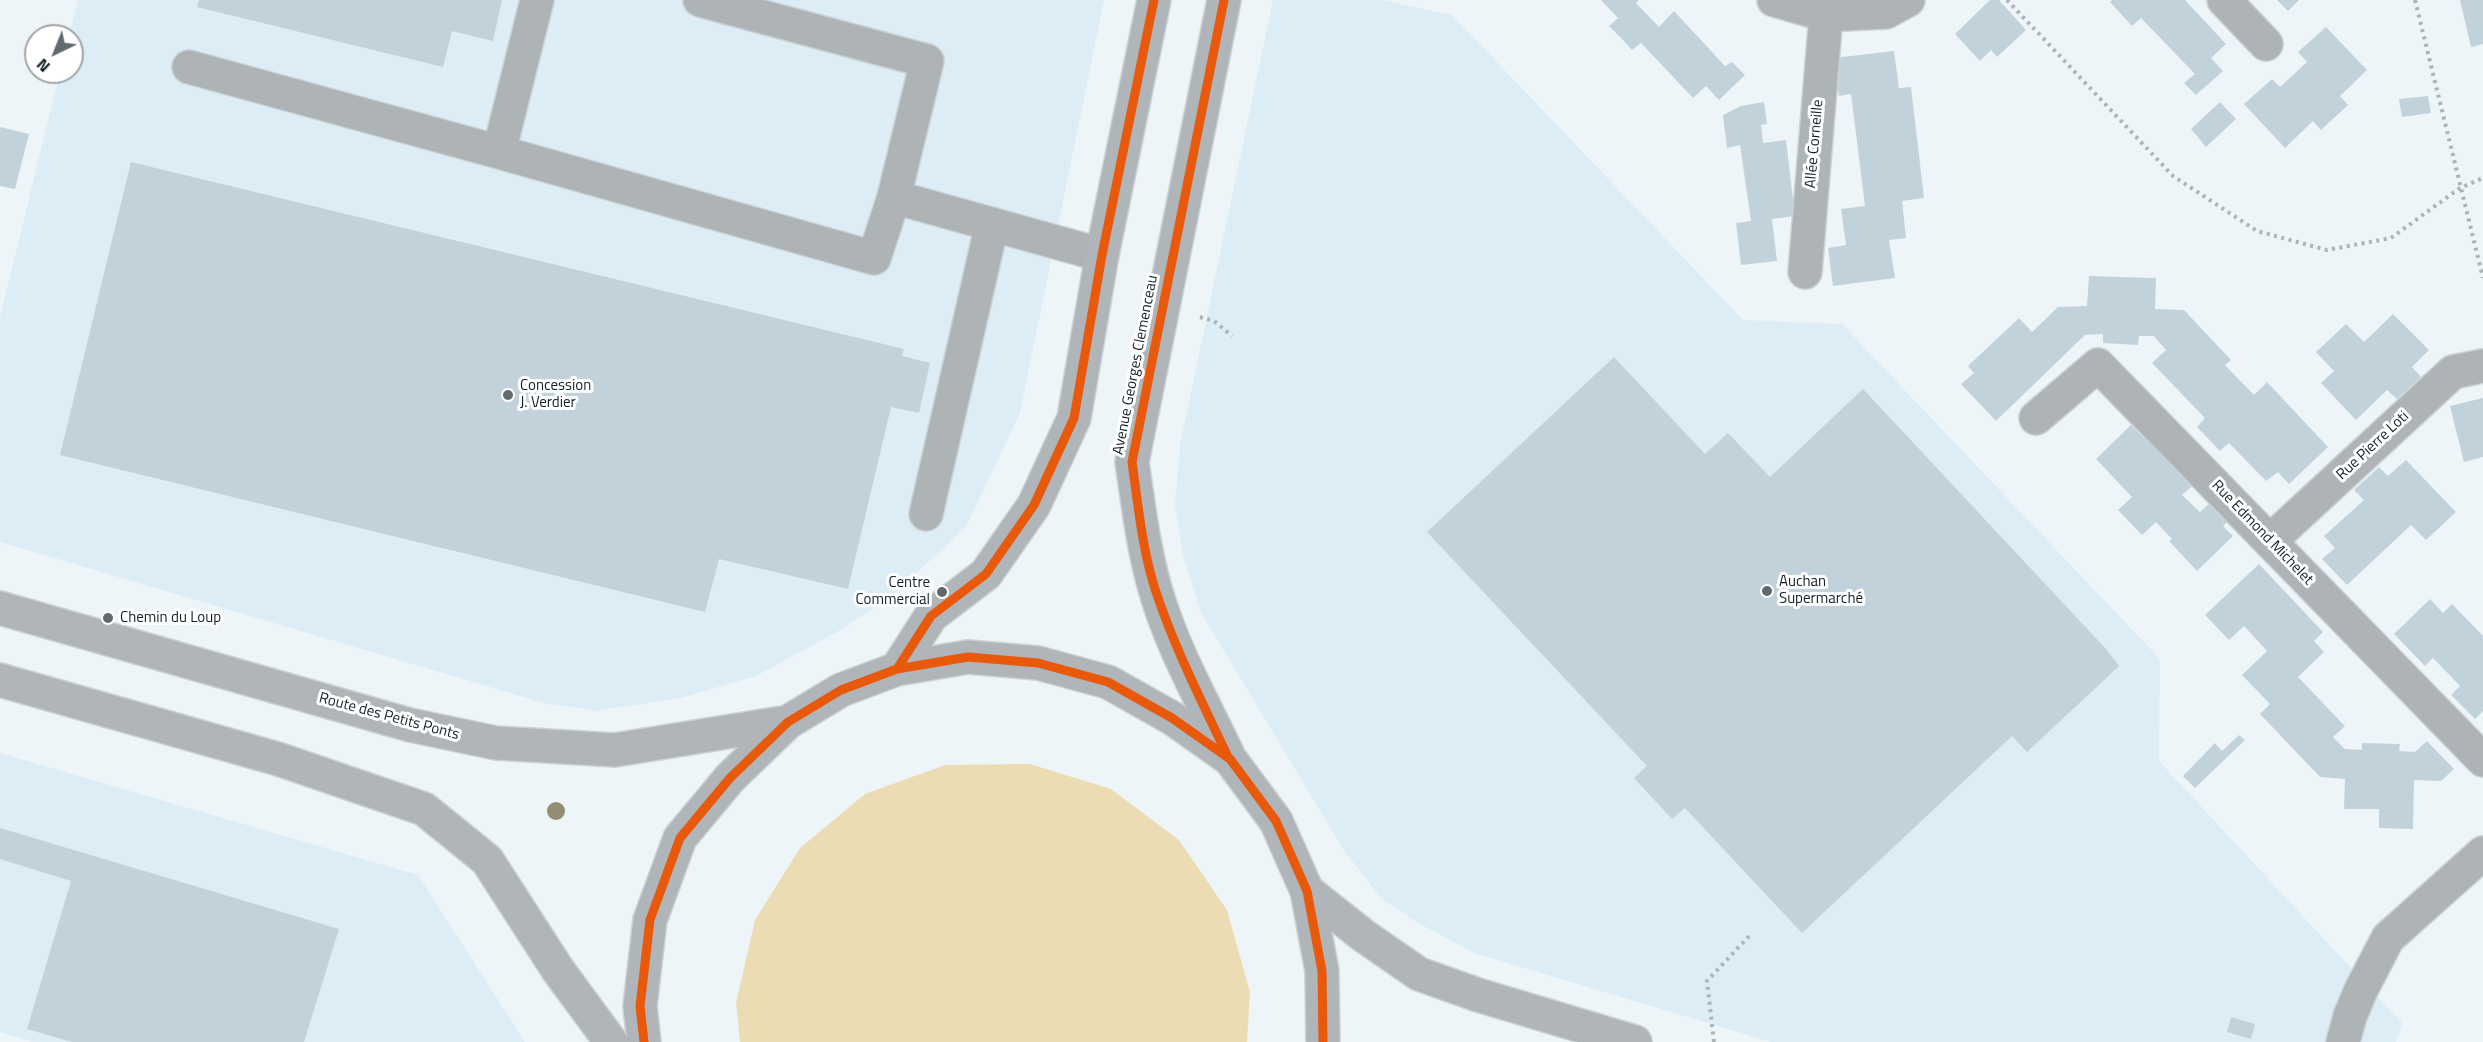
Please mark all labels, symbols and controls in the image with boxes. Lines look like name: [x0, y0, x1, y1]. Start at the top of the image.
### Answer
north arrow: [24, 24, 84, 84]
text: N: [31, 53, 55, 78]
street label: Allée Corneille: [1802, 99, 1828, 189]
street label: Avenue Georges Clemenceau: [1110, 274, 1162, 456]
place label: Concession J. Verdier: [520, 377, 591, 412]
marker: Concession J. Verdier: [501, 388, 515, 402]
street label: Rue Pierre Loti: [2333, 408, 2413, 484]
street label: Rue Edmond Michelet: [2208, 477, 2316, 589]
place label: Auchan Supermarché: [1779, 573, 1863, 608]
place label: Centre Commercial: [856, 574, 930, 609]
marker: Auchan Supermarché: [1760, 584, 1774, 598]
marker: Centre Commercial: [935, 585, 949, 599]
place label: Chemin du Loup: [120, 609, 221, 627]
marker: Chemin du Loup: [101, 611, 115, 625]
street label: Route des Petits Ponts: [317, 690, 461, 744]

